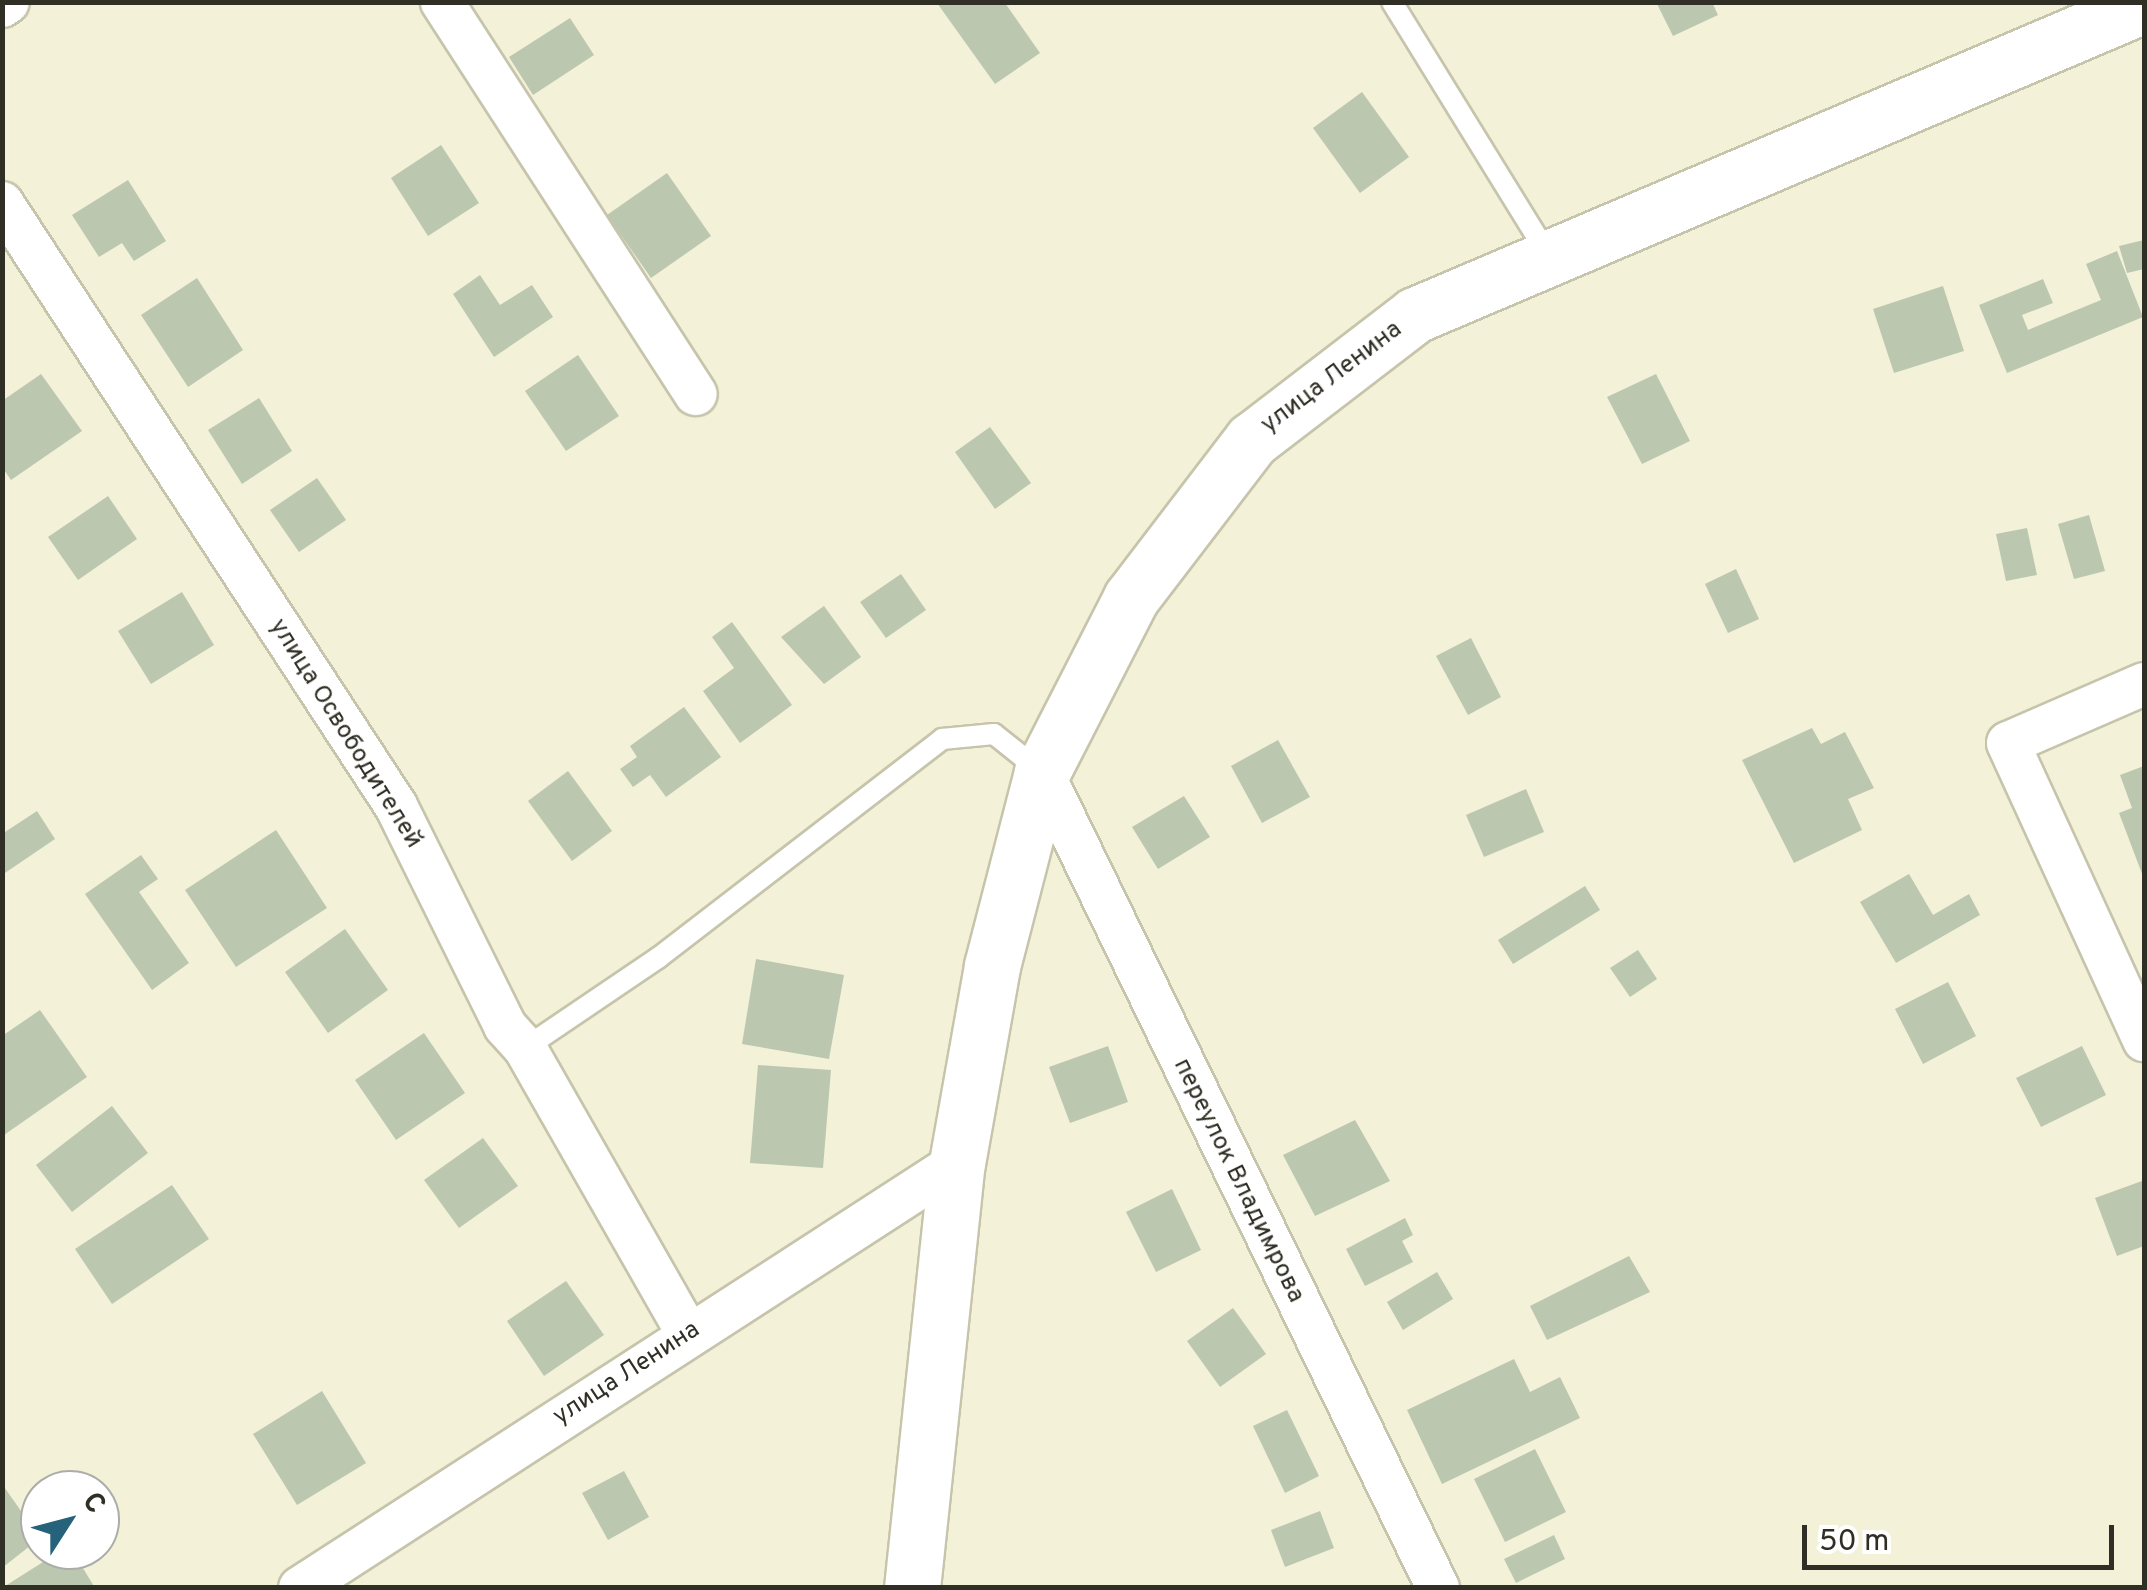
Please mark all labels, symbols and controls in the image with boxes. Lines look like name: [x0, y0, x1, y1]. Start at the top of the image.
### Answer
street label: улица Ленина: [1256, 315, 1408, 441]
street label: улица Освободителей: [262, 614, 428, 854]
street label: переулок Владимрова: [1166, 1054, 1310, 1308]
street label: улица Ленина: [548, 1315, 706, 1433]
north arrow: [20, 1470, 120, 1570]
text: С: [73, 1486, 112, 1521]
scale bar: [1807, 1505, 2120, 1567]
text: 50 m: [1819, 1524, 1889, 1561]

